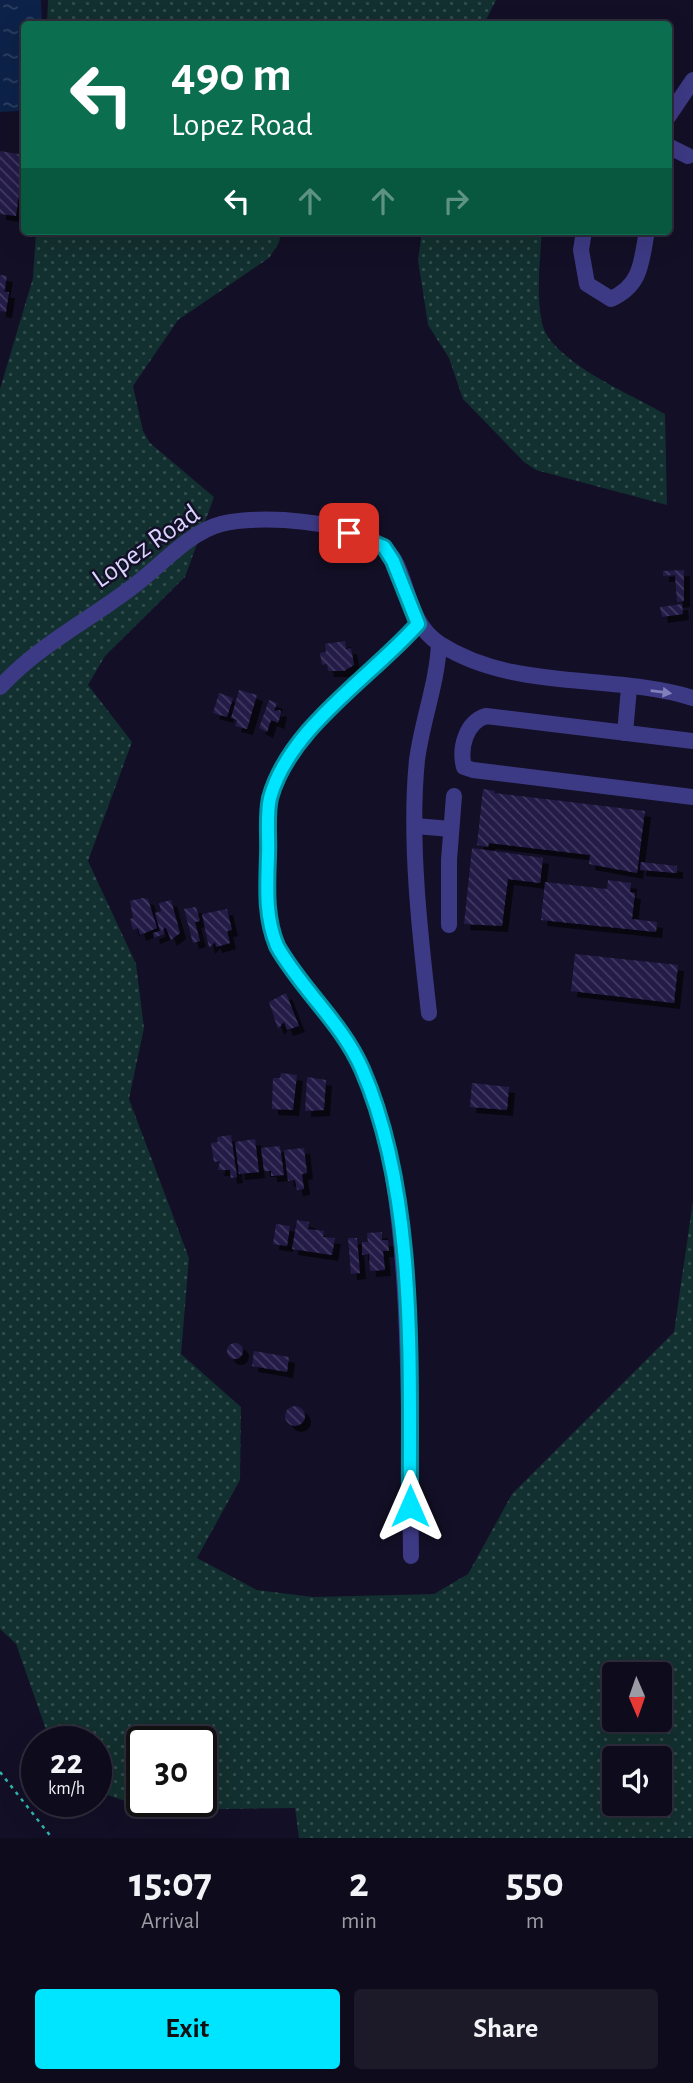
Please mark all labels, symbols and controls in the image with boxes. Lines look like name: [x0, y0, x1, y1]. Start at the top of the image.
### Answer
icon: left: [56, 49, 147, 140]
text: 490 m: [171, 51, 292, 100]
text: Lopez Road: [171, 109, 313, 141]
icon: left: [218, 182, 256, 220]
icon: ahead: [291, 182, 329, 220]
icon: ahead: [364, 182, 402, 220]
icon: right: [437, 182, 475, 220]
street label: Lopez Road: [87, 500, 205, 594]
pin: [319, 503, 379, 563]
icon: arrive: [330, 514, 368, 552]
one-way arrow: [650, 686, 672, 697]
position arrow: [373, 1469, 447, 1543]
north arrow: [602, 1662, 672, 1732]
map controls: [602, 1662, 672, 1816]
speed limit sign: 30: [126, 1726, 217, 1817]
text: 22: [50, 1745, 83, 1780]
button: sound: [602, 1746, 672, 1816]
text: km/h: [48, 1780, 85, 1798]
text: 15:07: [129, 1862, 212, 1904]
text: 2: [349, 1862, 369, 1904]
text: 550: [506, 1862, 564, 1904]
text: Arrival: [141, 1910, 200, 1933]
text: min: [341, 1910, 377, 1933]
text: m: [526, 1910, 544, 1933]
button: Exit: [35, 1989, 340, 2069]
button: Share: [354, 1989, 658, 2069]

